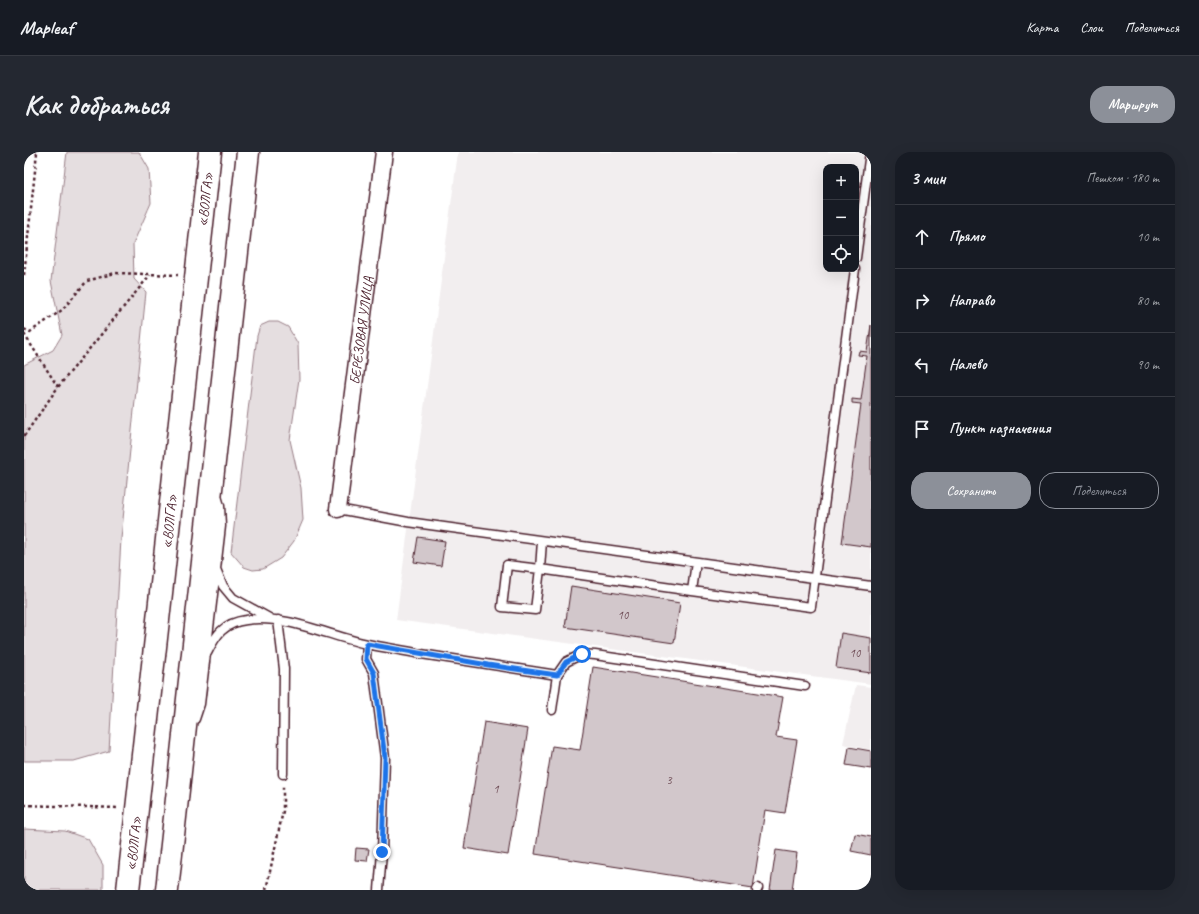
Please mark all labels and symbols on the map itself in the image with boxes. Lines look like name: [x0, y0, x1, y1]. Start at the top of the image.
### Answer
street label: «ВОЛГА»: [194, 171, 217, 227]
street label: БЕРЁЗОВАЯ УЛИЦА: [346, 275, 377, 385]
street label: «ВОЛГА»: [158, 493, 181, 549]
house number: 10: [618, 607, 630, 623]
route start: [573, 645, 591, 663]
house number: 10: [850, 645, 862, 661]
house number: 3: [666, 772, 673, 788]
house number: 1: [493, 781, 499, 797]
street label: «ВОЛГА»: [122, 815, 145, 871]
route end: [373, 843, 391, 861]

